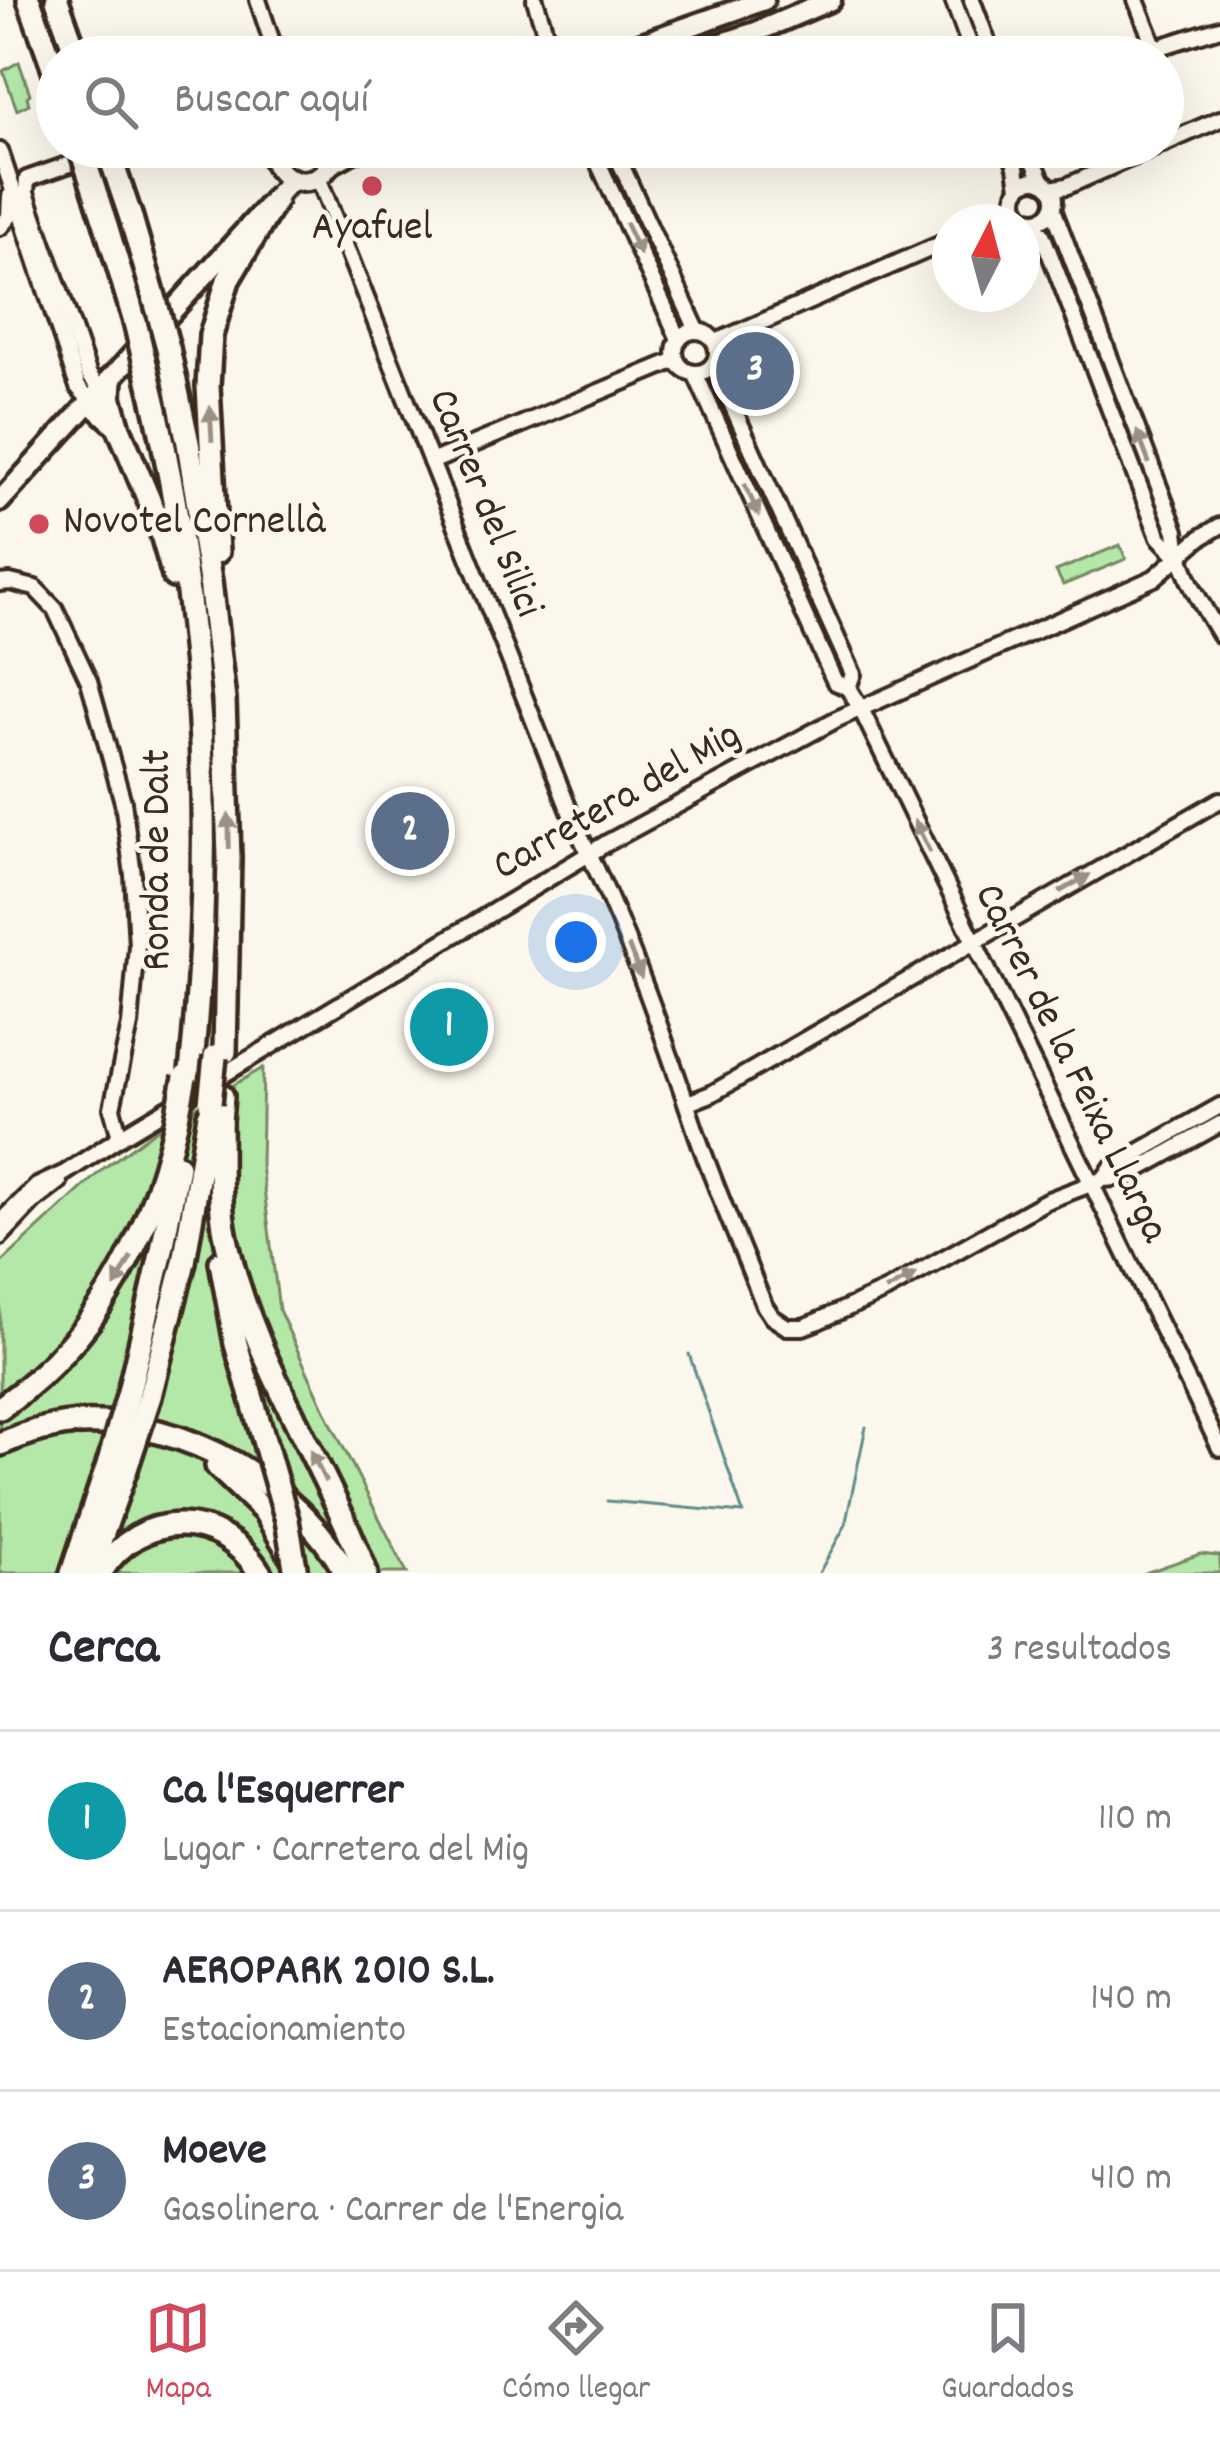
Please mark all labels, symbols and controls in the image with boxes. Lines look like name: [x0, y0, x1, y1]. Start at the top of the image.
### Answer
search box: [36, 36, 1184, 168]
icon: search: [78, 69, 144, 135]
text: Buscar aquí: [174, 70, 369, 134]
marker: Ayafuel: [359, 173, 385, 199]
place label: Ayafuel: [311, 200, 433, 260]
north arrow: [932, 204, 1040, 312]
one-way arrow: [623, 222, 643, 257]
pin: 3: [716, 326, 794, 416]
street label: Carrer del Silici: [410, 381, 556, 627]
one-way arrow: [201, 405, 220, 442]
one-way arrow: [1132, 428, 1151, 464]
one-way arrow: [742, 483, 762, 518]
place label: Novotel Cornellà: [63, 494, 326, 554]
marker: Novotel Cornellà: [26, 511, 52, 537]
street label: Carretera del Mig: [483, 708, 753, 898]
street label: Ronda de Dalt: [130, 749, 190, 971]
pin: 2: [371, 786, 449, 876]
one-way arrow: [219, 811, 239, 849]
one-way arrow: [912, 819, 932, 854]
one-way arrow: [1058, 873, 1092, 894]
street label: Carrer de la Feixa Llarga: [956, 874, 1183, 1255]
your location: [546, 912, 606, 972]
one-way arrow: [626, 945, 645, 981]
pin: 1: [410, 982, 488, 1072]
one-way arrow: [113, 1254, 134, 1289]
one-way arrow: [884, 1272, 919, 1293]
one-way arrow: [308, 1449, 328, 1484]
text: Cerca: [48, 1615, 159, 1687]
text: 3 resultados: [987, 1624, 1172, 1679]
text: Ca l'Esquerrer: [162, 1761, 404, 1825]
text: 1: [83, 1793, 91, 1848]
text: 110 m: [1098, 1793, 1172, 1848]
text: Lugar · Carretera del Mig: [162, 1825, 529, 1880]
text: AEROPARK 2010 S.L.: [162, 1941, 495, 2005]
text: 2: [78, 1973, 96, 2028]
text: 140 m: [1090, 1973, 1172, 2028]
text: Estacionamiento: [162, 2005, 406, 2060]
text: Moeve: [162, 2121, 267, 2185]
text: 3: [78, 2153, 96, 2208]
text: 410 m: [1090, 2153, 1172, 2208]
text: Gasolinera · Carrer de l'Energia: [162, 2185, 623, 2240]
tab: Mapa: [145, 2295, 211, 2414]
tab: Cómo llegar: [502, 2295, 650, 2414]
tab: Guardados: [941, 2295, 1075, 2414]

